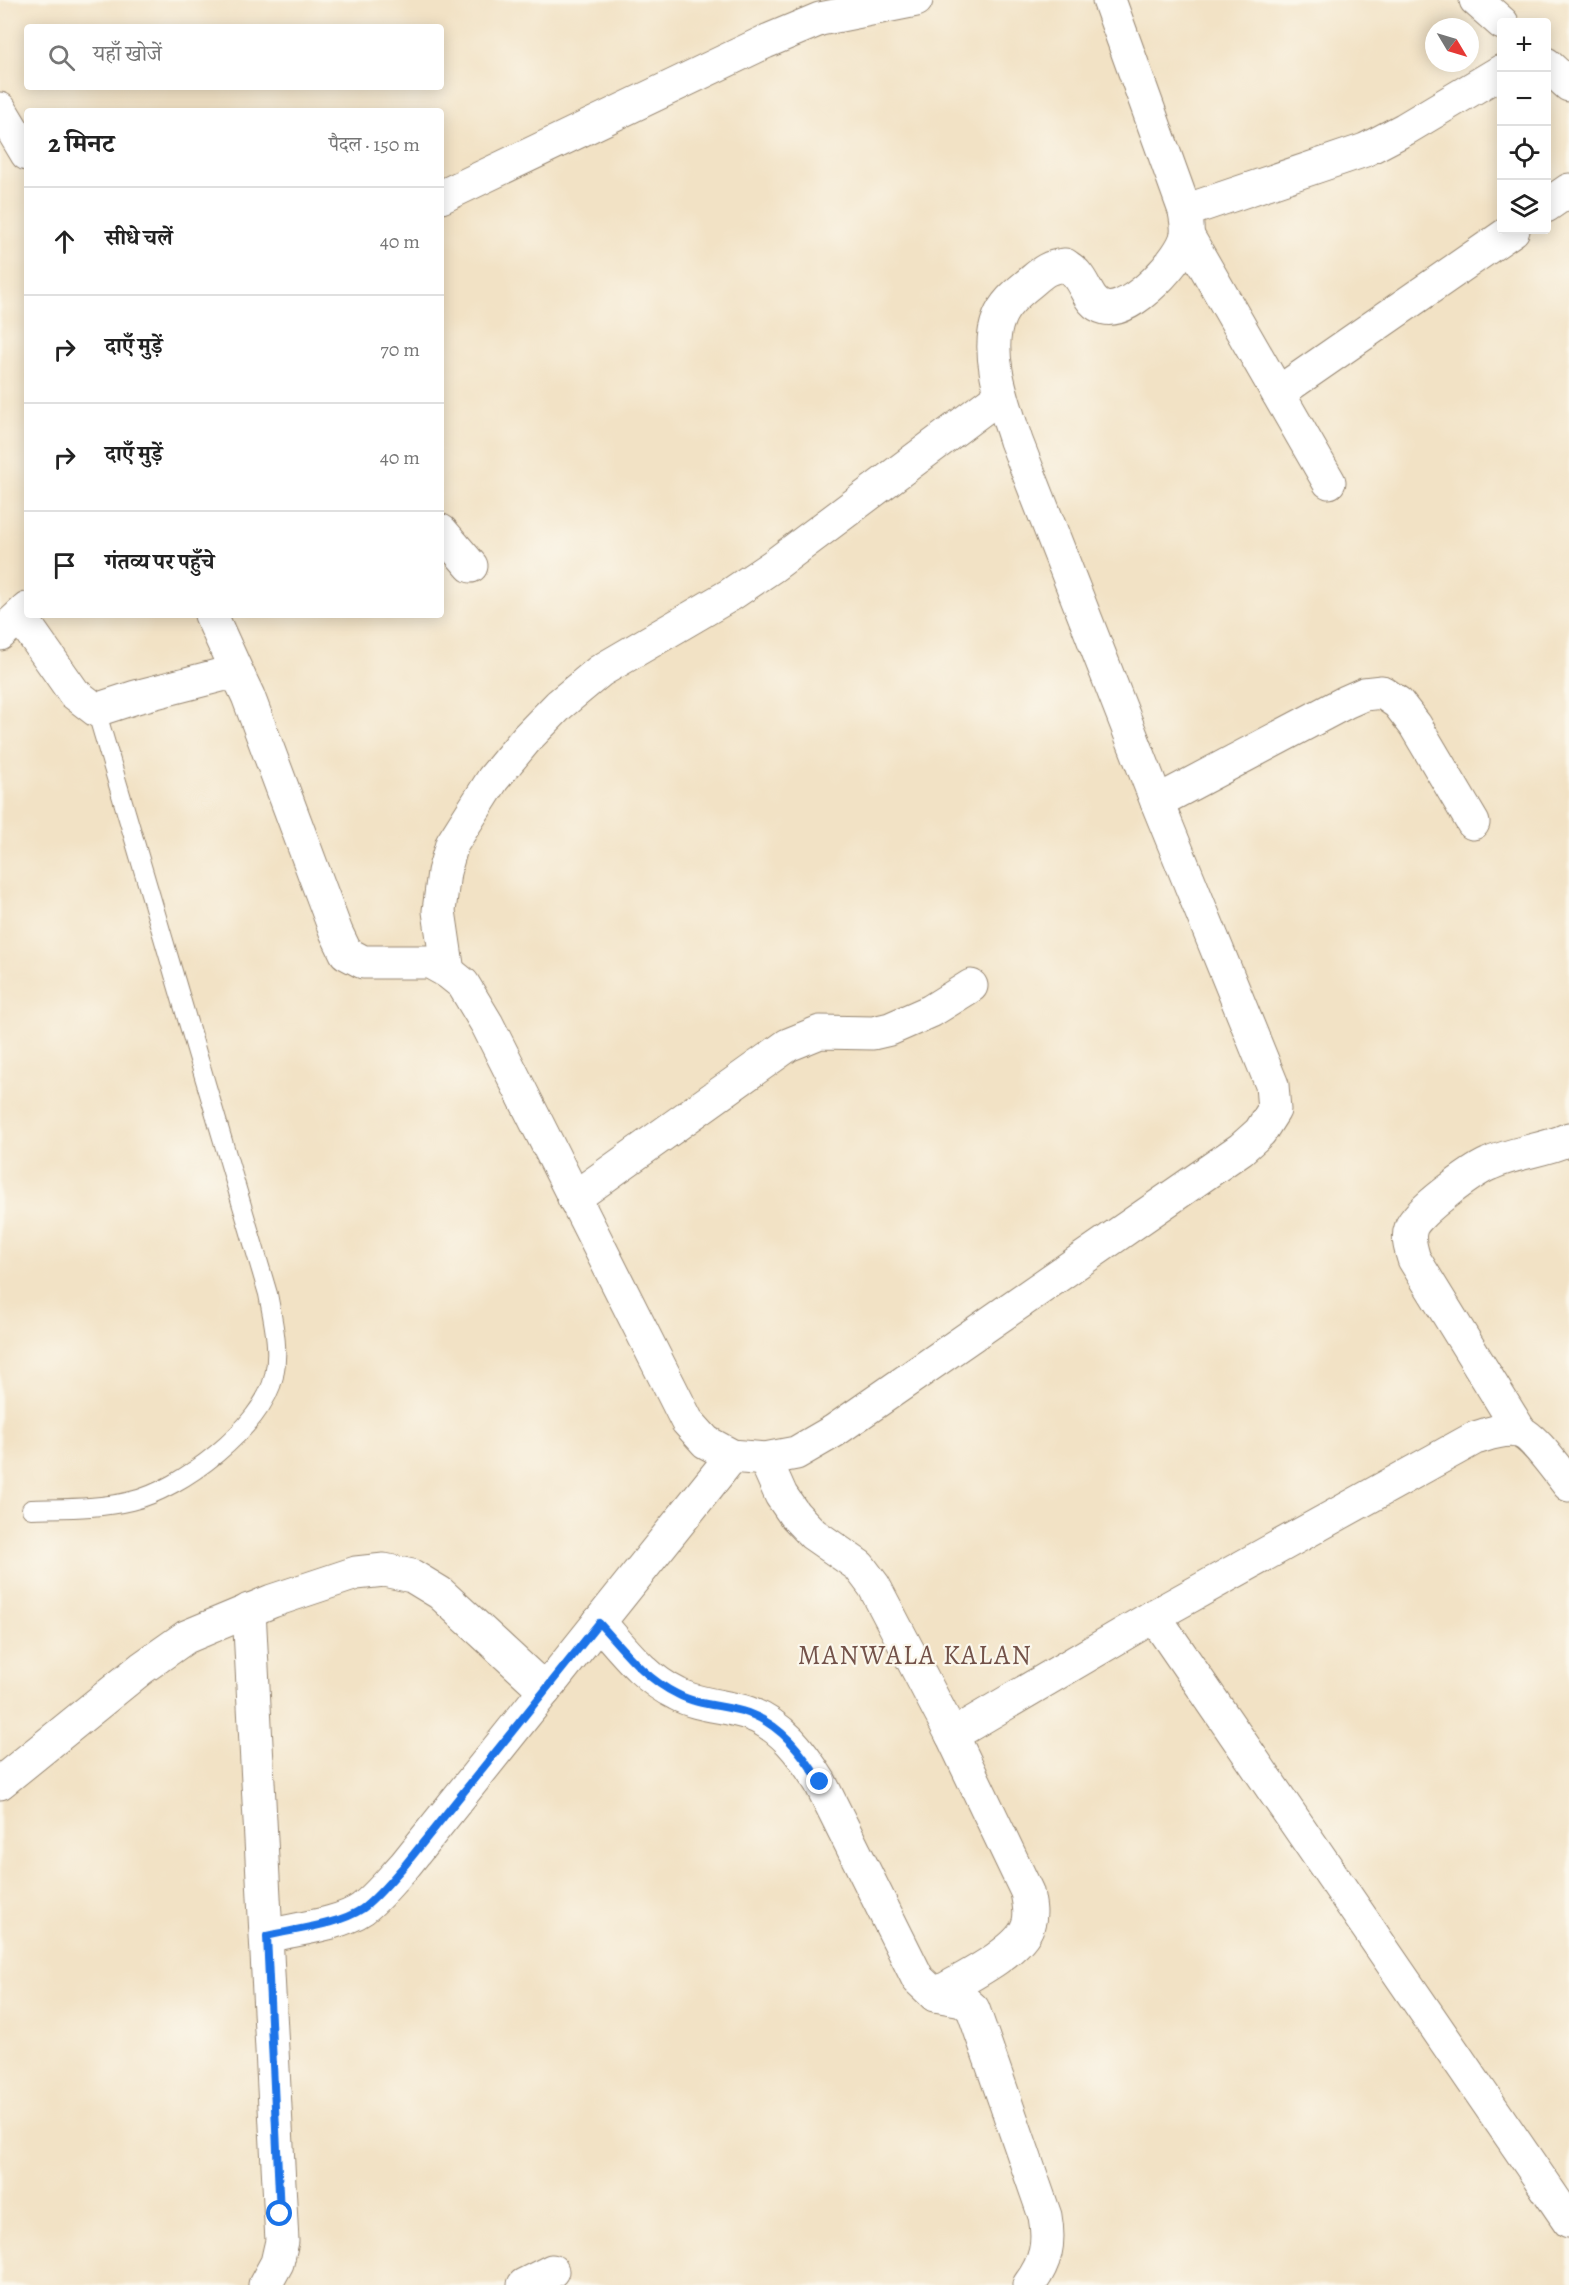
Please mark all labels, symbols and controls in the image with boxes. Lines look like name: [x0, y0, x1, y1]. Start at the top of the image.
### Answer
north arrow: [1425, 18, 1479, 72]
map controls: [1497, 18, 1551, 234]
button: +: [1497, 18, 1551, 72]
search box: [24, 24, 444, 90]
text: यहाँ खोजें: [93, 39, 162, 69]
icon: search: [45, 41, 78, 74]
button: −: [1497, 72, 1551, 126]
text: 2 मिनट: [48, 126, 114, 161]
button: locate: [1497, 126, 1551, 180]
text: पैदल · 150 m: [329, 131, 420, 158]
button: layers: [1497, 180, 1551, 234]
text: सीधे चलें: [105, 223, 173, 253]
icon: ahead: [48, 225, 81, 258]
text: 40 m: [380, 228, 420, 255]
text: दाएँ मुड़ें: [105, 331, 163, 361]
icon: right: [48, 333, 81, 366]
text: 70 m: [380, 336, 420, 363]
text: दाएँ मुड़ें: [105, 439, 163, 469]
icon: right: [48, 441, 81, 474]
text: 40 m: [380, 444, 420, 471]
text: गंतव्य पर पहुँचे: [105, 547, 214, 577]
icon: arrive: [48, 549, 81, 582]
district label: MANWALA KALAN: [798, 1637, 1032, 1673]
route end: [806, 1768, 832, 1794]
route start: [266, 2200, 292, 2226]

